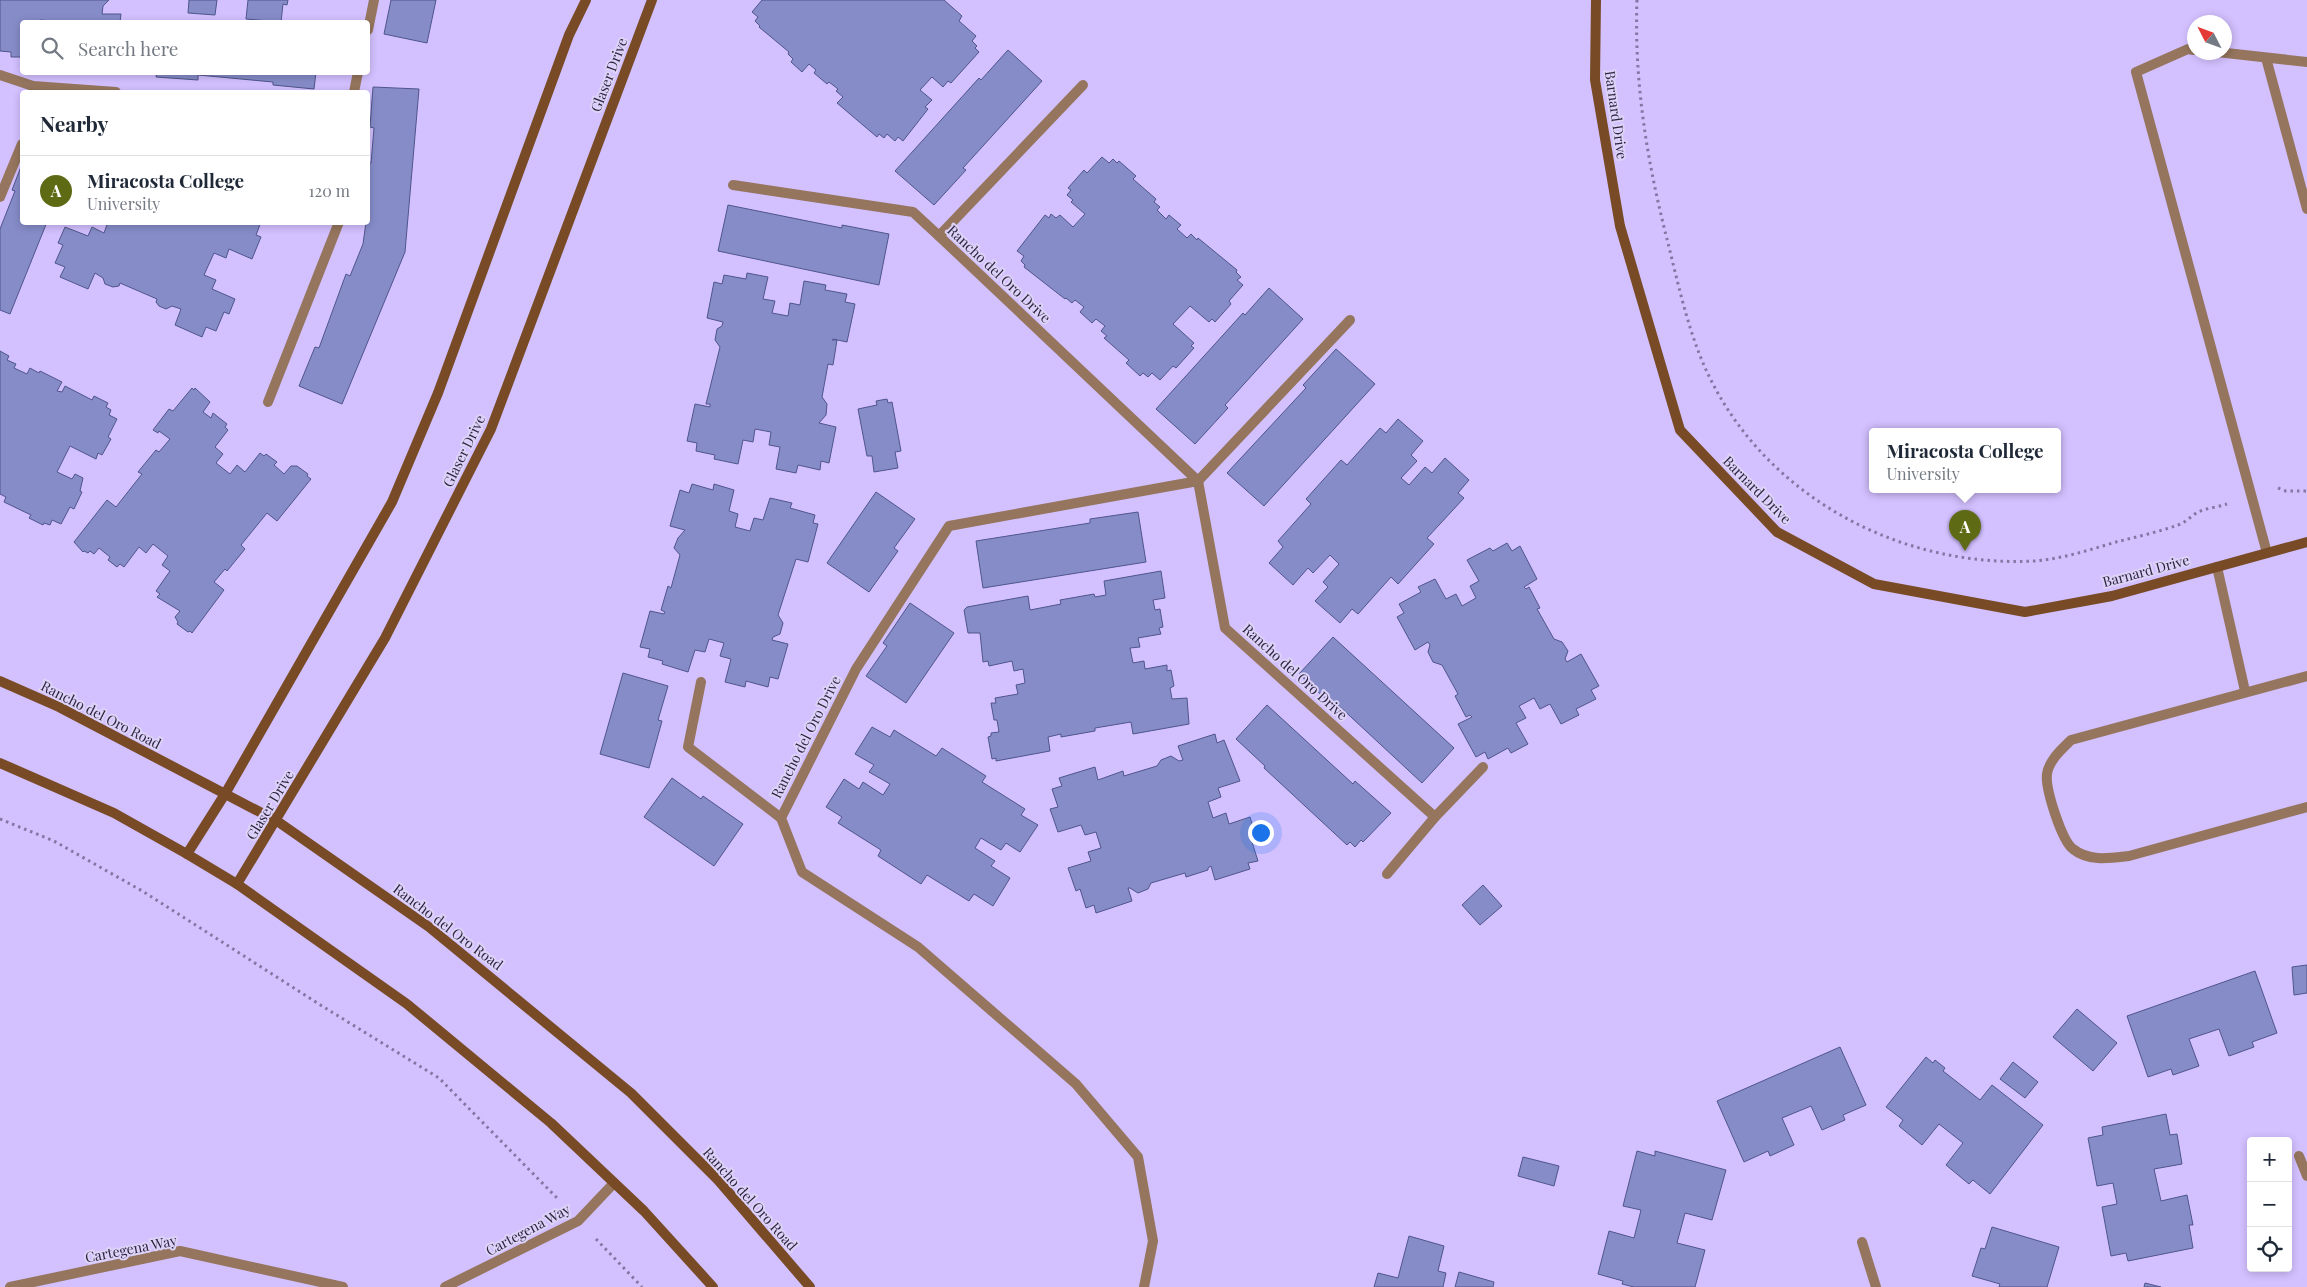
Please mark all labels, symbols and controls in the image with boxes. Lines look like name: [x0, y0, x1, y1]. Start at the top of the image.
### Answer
north arrow: [2187, 15, 2232, 60]
search box: [20, 20, 370, 75]
icon: search: [38, 34, 66, 62]
text: Search here: [78, 35, 178, 61]
street label: Glaser Drive: [586, 35, 631, 115]
street label: Barnard Drive: [1601, 69, 1632, 160]
text: Nearby: [40, 109, 109, 137]
text: Miracosta College: [87, 167, 244, 193]
text: A: [51, 180, 61, 201]
text: 120 m: [309, 180, 350, 201]
text: University: [87, 193, 160, 214]
street label: Rancho del Oro Drive: [943, 221, 1055, 327]
street label: Glaser Drive: [438, 412, 489, 490]
popup: [1869, 428, 2061, 493]
text: Miracosta College: [1886, 437, 2044, 463]
street label: Barnard Drive: [1719, 451, 1796, 528]
text: University: [1886, 463, 1960, 484]
pin: A: [1949, 510, 1981, 551]
street label: Barnard Drive: [2100, 550, 2191, 591]
street label: Rancho del Oro Drive: [1239, 619, 1352, 724]
street label: Rancho del Oro Drive: [766, 672, 845, 801]
street label: Rancho del Oro Road: [38, 676, 165, 753]
street label: Glaser Drive: [241, 767, 298, 843]
your location: [1248, 820, 1274, 846]
street label: Rancho del Oro Road: [390, 879, 507, 974]
map controls: [2247, 1137, 2292, 1272]
button: +: [2247, 1137, 2292, 1182]
street label: Rancho del Oro Road: [699, 1143, 802, 1254]
button: −: [2247, 1182, 2292, 1227]
street label: Cartegena Way: [482, 1199, 573, 1260]
button: locate: [2247, 1227, 2292, 1272]
street label: Cartegena Way: [83, 1230, 179, 1267]

